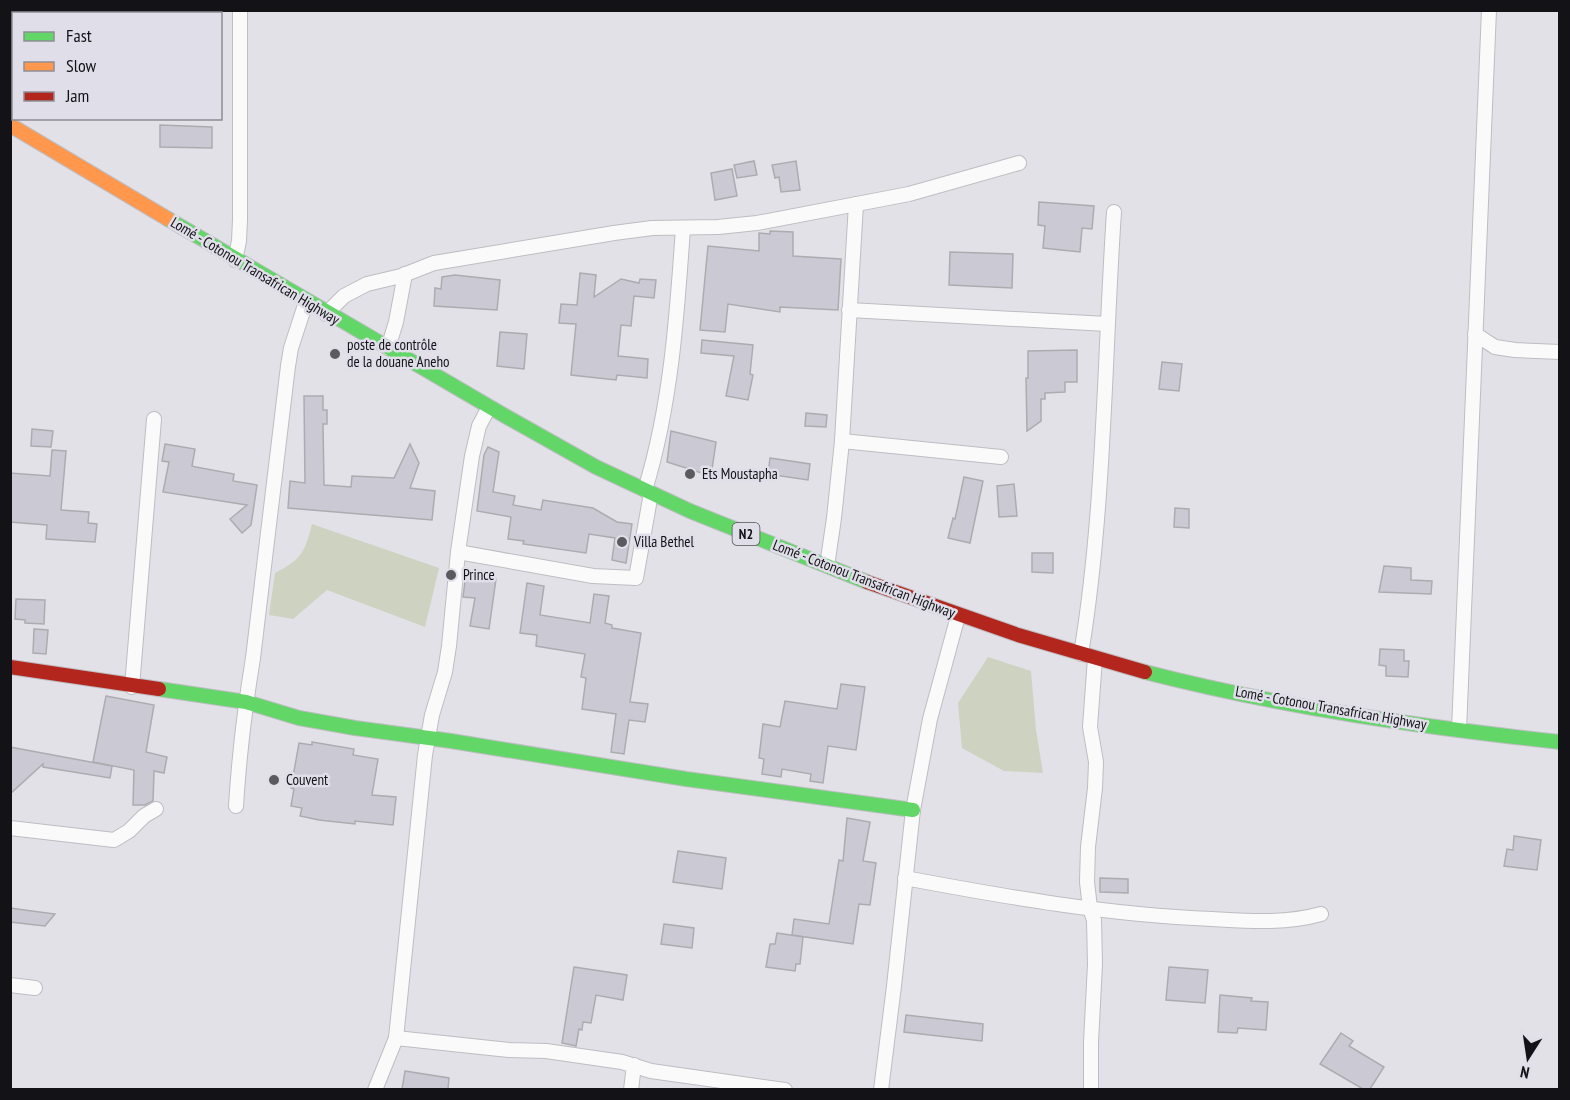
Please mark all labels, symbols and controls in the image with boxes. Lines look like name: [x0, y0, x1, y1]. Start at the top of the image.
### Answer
legend: [12, 12, 222, 120]
text: Fast: [66, 24, 92, 47]
text: Slow: [66, 54, 97, 77]
text: Jam: [65, 84, 89, 107]
street label: Lomé - Cotonou Transafrican Highway: [167, 213, 343, 329]
place label: poste de contrôle de la douane Aneho: [347, 335, 450, 371]
marker: poste de contrôle de la douane Aneho: [328, 347, 342, 361]
place label: Ets Moustapha: [702, 464, 778, 483]
marker: Ets Moustapha: [683, 467, 697, 481]
road number: N2: [732, 523, 760, 545]
place label: Villa Bethel: [633, 532, 695, 551]
marker: Villa Bethel: [615, 535, 629, 549]
street label: Lomé - Cotonou Transafrican Highway: [770, 535, 958, 622]
place label: Prince: [463, 565, 495, 584]
marker: Prince: [444, 568, 458, 582]
street label: Lomé - Cotonou Transafrican Highway: [1234, 681, 1428, 734]
place label: Couvent: [286, 770, 328, 789]
marker: Couvent: [267, 773, 281, 787]
north arrow: [1498, 1028, 1558, 1088]
text: N: [1519, 1062, 1531, 1083]

